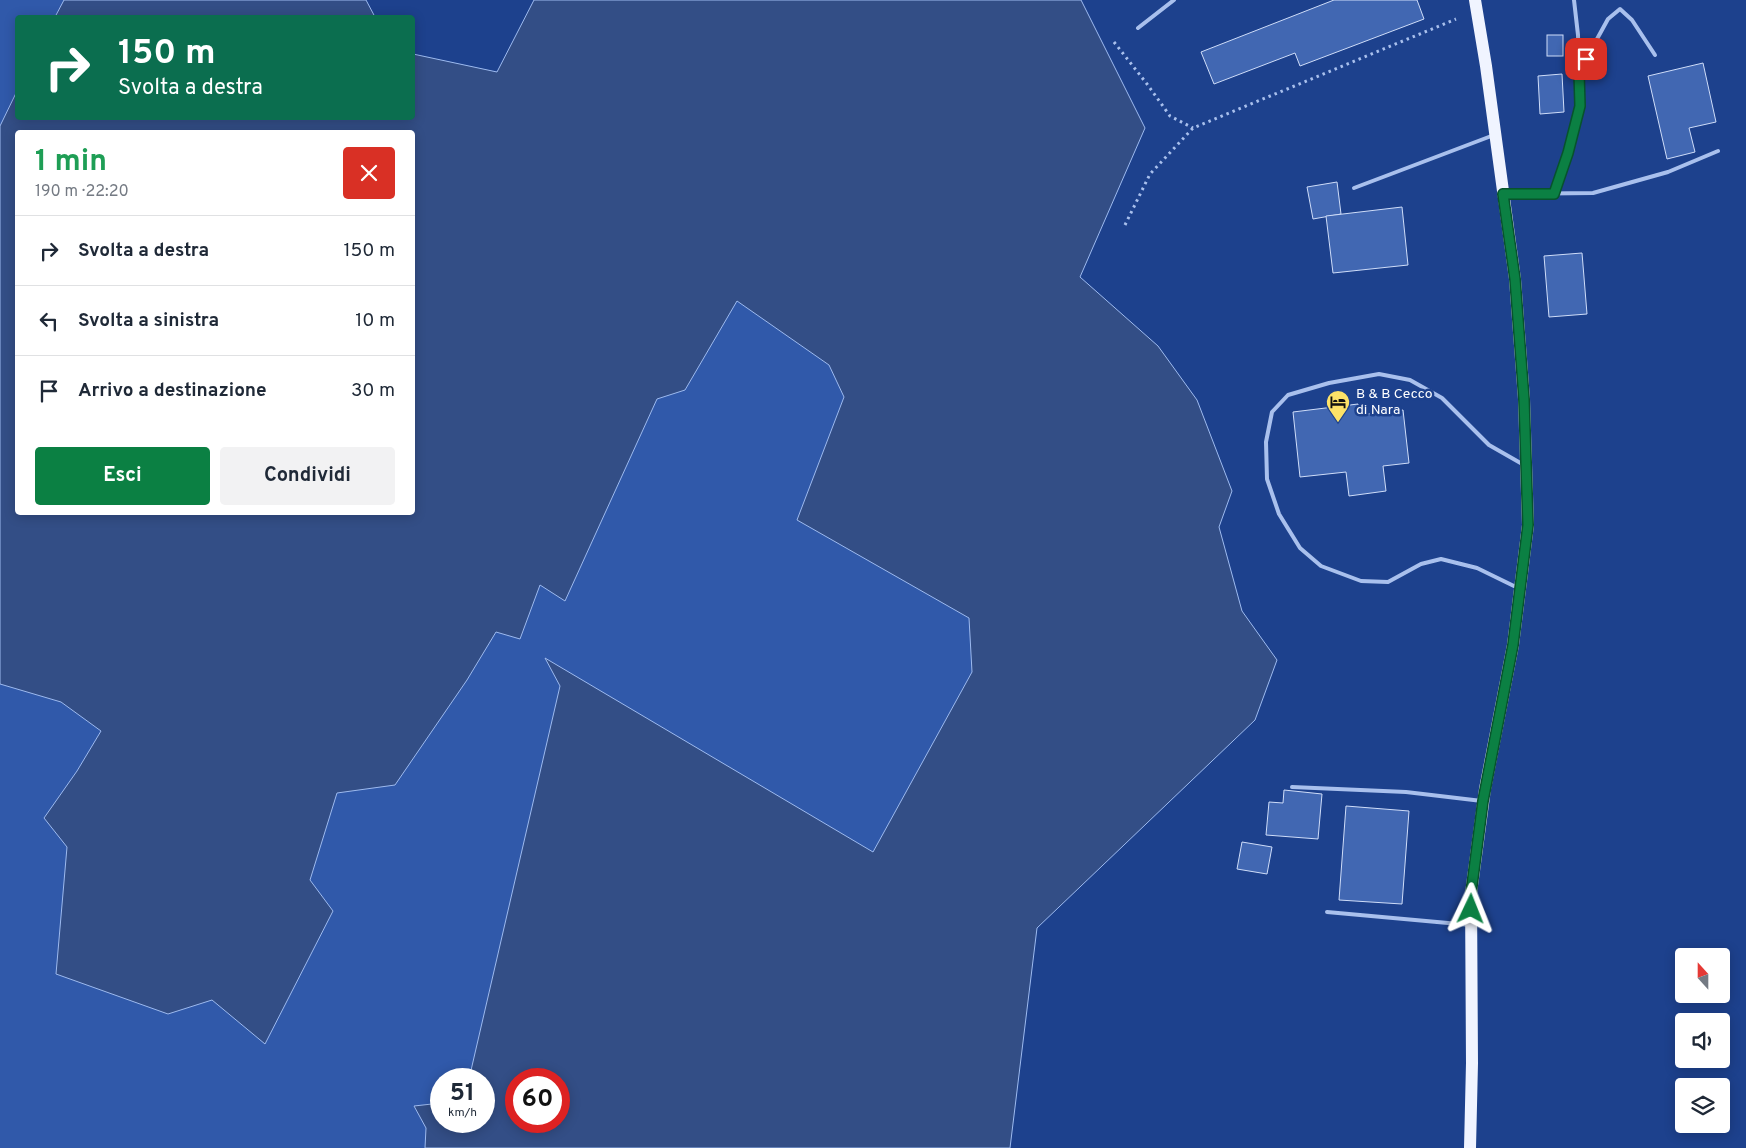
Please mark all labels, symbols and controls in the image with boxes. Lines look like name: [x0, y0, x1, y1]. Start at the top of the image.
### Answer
text: 150 m: [118, 32, 216, 76]
icon: right: [35, 35, 100, 100]
pin: [1565, 38, 1607, 80]
icon: arrive: [1572, 45, 1600, 73]
text: Svolta a destra: [118, 75, 263, 102]
text: 1 min: [35, 144, 107, 181]
button: close: [343, 147, 395, 199]
text: 190 m · 22:20: [35, 182, 129, 202]
icon: right: [35, 237, 63, 265]
text: Svolta a destra: [78, 239, 209, 263]
text: 150 m: [343, 239, 395, 263]
icon: left: [35, 307, 63, 335]
text: Svolta a sinistra: [78, 309, 219, 333]
text: 10 m: [355, 309, 395, 333]
icon: arrive: [35, 377, 63, 405]
text: Arrivo a destinazione: [78, 379, 267, 403]
text: 30 m: [351, 379, 395, 403]
place label: B & B Cecco di Nara: [1356, 386, 1433, 419]
hotel icon: B & B Cecco di Nara: [1325, 389, 1351, 423]
button: Esci: [35, 447, 210, 505]
button: Condividi: [220, 447, 395, 505]
position arrow: [1444, 882, 1496, 934]
north arrow: [1675, 948, 1730, 1002]
map controls: [1675, 948, 1730, 1133]
button: sound: [1675, 1013, 1730, 1068]
speed limit sign: 60: [505, 1068, 570, 1133]
text: 51: [450, 1078, 475, 1110]
button: layers: [1675, 1078, 1730, 1133]
text: km/h: [448, 1105, 477, 1121]

